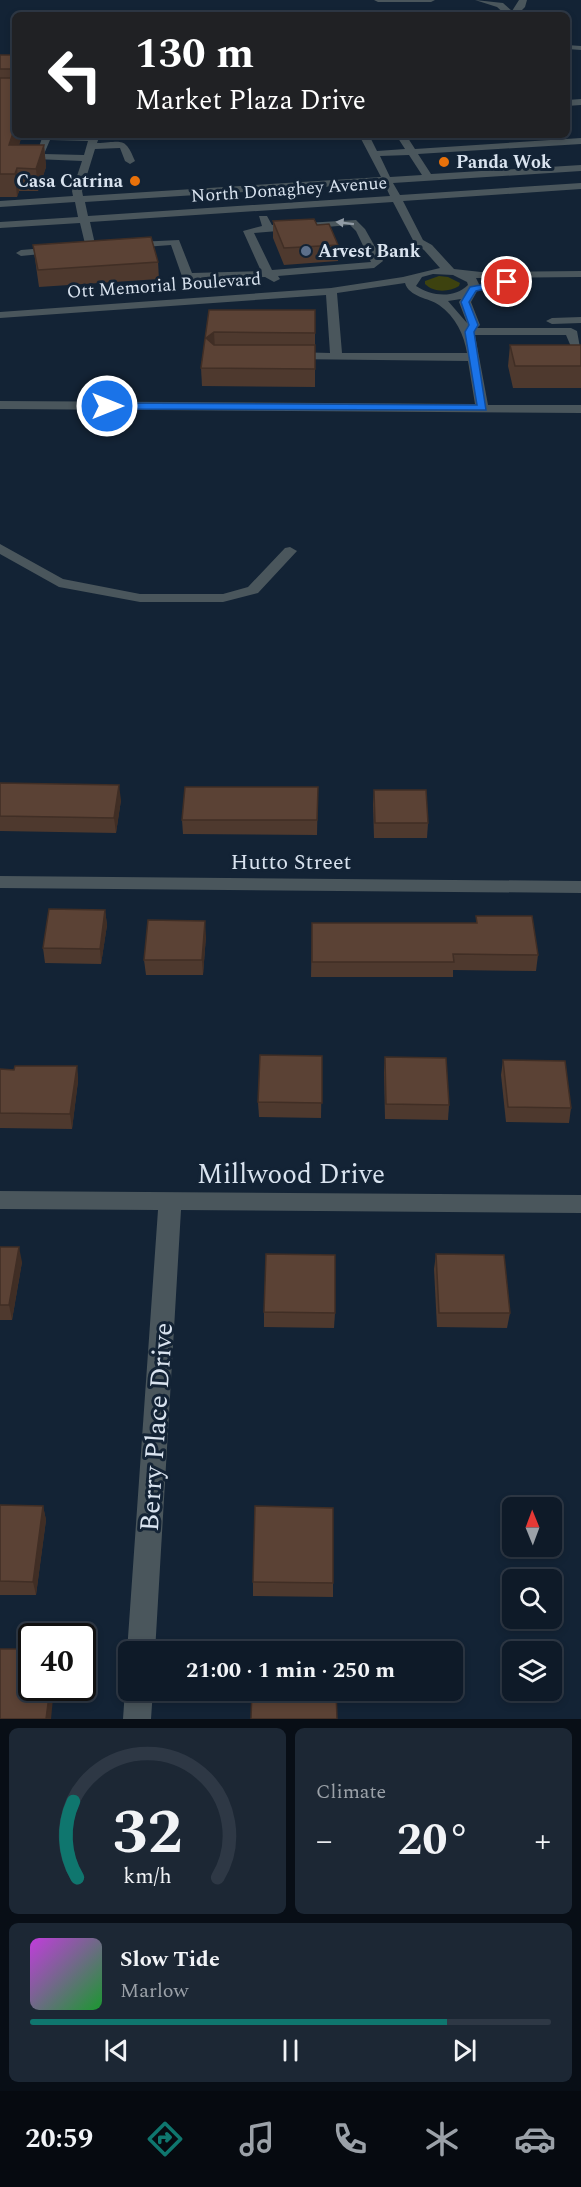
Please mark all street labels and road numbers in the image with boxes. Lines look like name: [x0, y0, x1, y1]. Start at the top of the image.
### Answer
street label: North Donaghey Avenue: [190, 169, 388, 210]
street label: Ott Memorial Boulevard: [66, 265, 262, 306]
street label: Hutto Street: [231, 846, 352, 879]
street label: Millwood Drive: [197, 1154, 385, 1196]
street label: Berry Place Drive: [129, 1321, 185, 1533]

